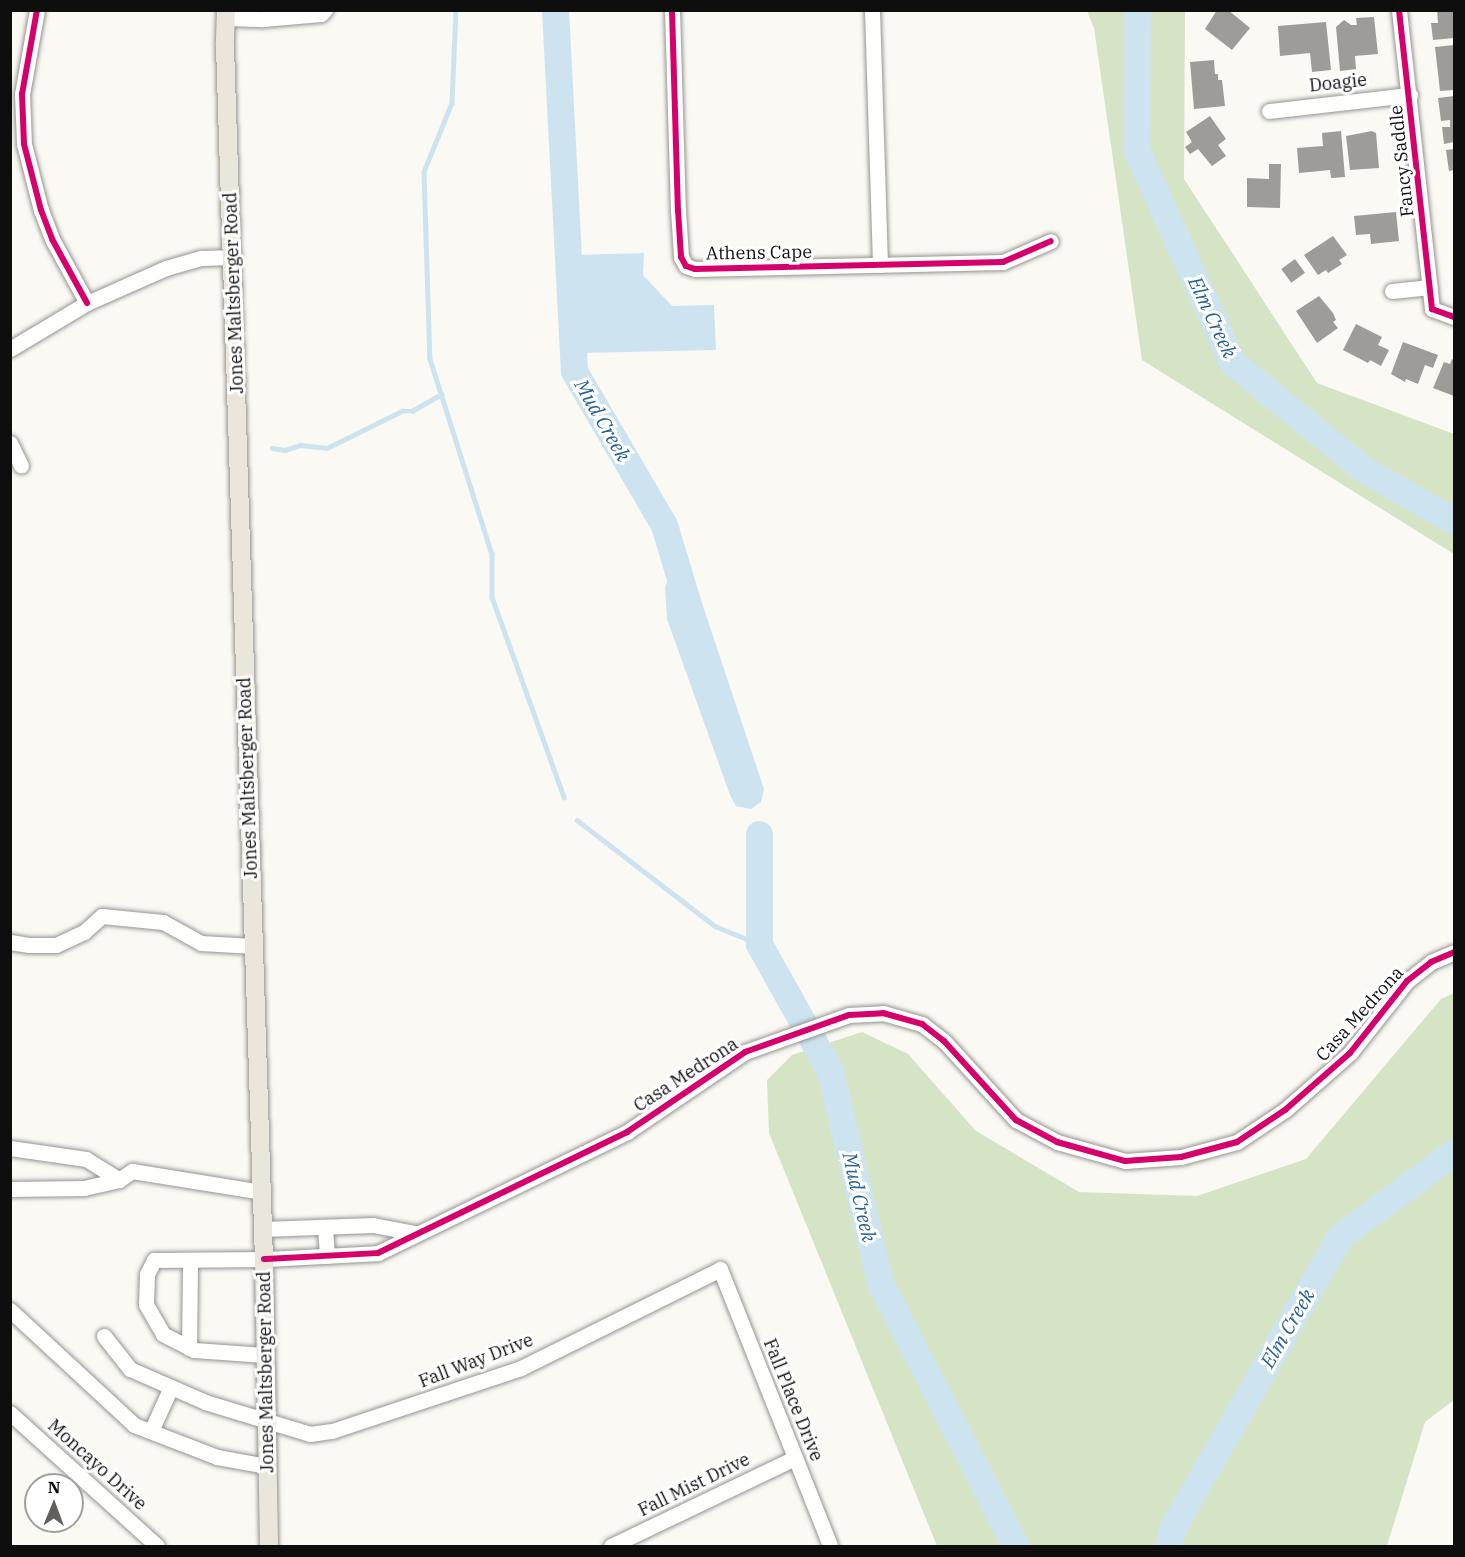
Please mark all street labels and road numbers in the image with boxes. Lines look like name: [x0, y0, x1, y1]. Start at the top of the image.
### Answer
street label: Doagie: [1308, 69, 1368, 97]
street label: Fancy Saddle: [1385, 104, 1419, 218]
street label: Jones Maltsberger Road: [220, 192, 248, 394]
street label: Athens Cape: [706, 241, 812, 265]
street label: Jones Maltsberger Road: [234, 677, 262, 879]
street label: Casa Medrona: [1312, 962, 1408, 1066]
street label: Casa Medrona: [630, 1033, 742, 1117]
street label: Jones Maltsberger Road: [253, 1271, 279, 1473]
street label: Fall Way Drive: [416, 1329, 536, 1393]
street label: Fall Place Drive: [759, 1336, 827, 1464]
street label: Moncayo Drive: [43, 1415, 151, 1515]
street label: Fall Mist Drive: [635, 1449, 753, 1521]

